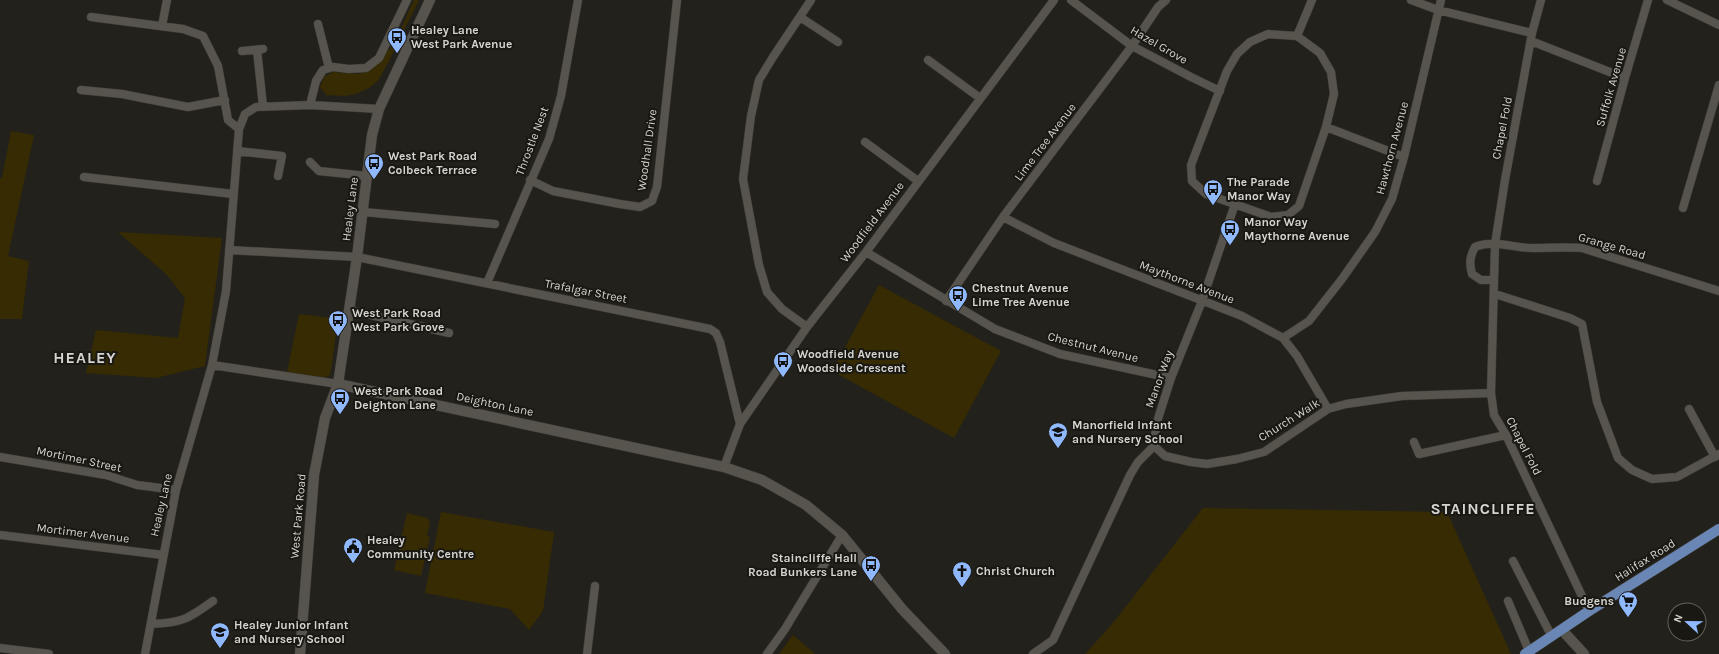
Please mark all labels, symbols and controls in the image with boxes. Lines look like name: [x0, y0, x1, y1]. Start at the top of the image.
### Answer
place label: Healey Lane West Park Avenue: [411, 23, 512, 51]
street label: Hazel Grove: [1128, 23, 1190, 67]
bus stop icon: Healey Lane West Park Avenue: [386, 26, 408, 54]
street label: Suffolk Avenue: [1593, 46, 1629, 128]
street label: Chapel Fold: [1489, 95, 1515, 161]
street label: Lime Tree Avenue: [1011, 100, 1079, 184]
street label: Hawthorn Avenue: [1373, 100, 1411, 196]
street label: Throstle Nest: [512, 104, 552, 177]
street label: Woodhall Drive: [634, 108, 660, 192]
place label: West Park Road Colbeck Terrace: [388, 149, 477, 177]
bus stop icon: West Park Road Colbeck Terrace: [363, 152, 385, 180]
place label: The Parade Manor Way: [1227, 175, 1290, 203]
street label: Healey Lane: [339, 176, 361, 242]
bus stop icon: The Parade Manor Way: [1202, 178, 1224, 206]
street label: Woodfield Avenue: [837, 179, 907, 265]
place label: Manor Way Maythorne Avenue: [1244, 215, 1349, 243]
bus stop icon: Manor Way Maythorne Avenue: [1219, 218, 1241, 246]
street label: Grange Road: [1577, 230, 1647, 262]
street label: Maythorne Avenue: [1137, 257, 1237, 307]
street label: Trafalgar Street: [544, 276, 629, 306]
place label: Chestnut Avenue Lime Tree Avenue: [972, 281, 1070, 309]
bus stop icon: Chestnut Avenue Lime Tree Avenue: [947, 284, 969, 312]
place label: West Park Road West Park Grove: [352, 306, 444, 334]
bus stop icon: West Park Road West Park Grove: [327, 309, 349, 337]
street label: Chestnut Avenue: [1046, 329, 1140, 365]
place label: Woodfield Avenue Woodside Crescent: [797, 347, 906, 375]
district label: HEALEY: [53, 348, 117, 367]
street label: Manor Way: [1142, 348, 1176, 410]
bus stop icon: Woodfield Avenue Woodside Crescent: [772, 350, 794, 378]
place label: West Park Road Deighton Lane: [354, 384, 443, 412]
bus stop icon: West Park Road Deighton Lane: [329, 387, 351, 415]
street label: Deighton Lane: [455, 389, 535, 419]
street label: Church Walk: [1256, 396, 1322, 444]
street label: Chapel Fold: [1503, 414, 1545, 478]
place label: Manorfield Infant and Nursery School: [1072, 418, 1183, 446]
school or university icon: Manorfield Infant and Nursery School: [1047, 421, 1069, 449]
street label: Mortimer Street: [35, 443, 123, 475]
street label: Healey Lane: [147, 472, 175, 538]
street label: West Park Road: [287, 473, 309, 559]
district label: STAINCLIFFE: [1430, 499, 1536, 518]
street label: Mortimer Avenue: [36, 520, 130, 546]
place label: Healey Community Centre: [367, 533, 474, 561]
public building icon: Healey Community Centre: [342, 536, 364, 564]
street label: Halifax Road: [1612, 536, 1678, 584]
place label: Staincliffe Hall Road Bunkers Lane: [748, 551, 857, 579]
bus stop icon: Staincliffe Hall Road Bunkers Lane: [860, 554, 882, 582]
church icon: Christ Church: [951, 560, 973, 588]
place label: Christ Church: [976, 564, 1055, 578]
supermarket icon: Budgens: [1617, 590, 1639, 618]
place label: Budgens: [1564, 594, 1614, 608]
north arrow: [1667, 602, 1707, 642]
text: N: [1671, 612, 1686, 625]
place label: Healey Junior Infant and Nursery School: [234, 618, 349, 646]
school or university icon: Healey Junior Infant and Nursery School: [209, 621, 231, 649]

